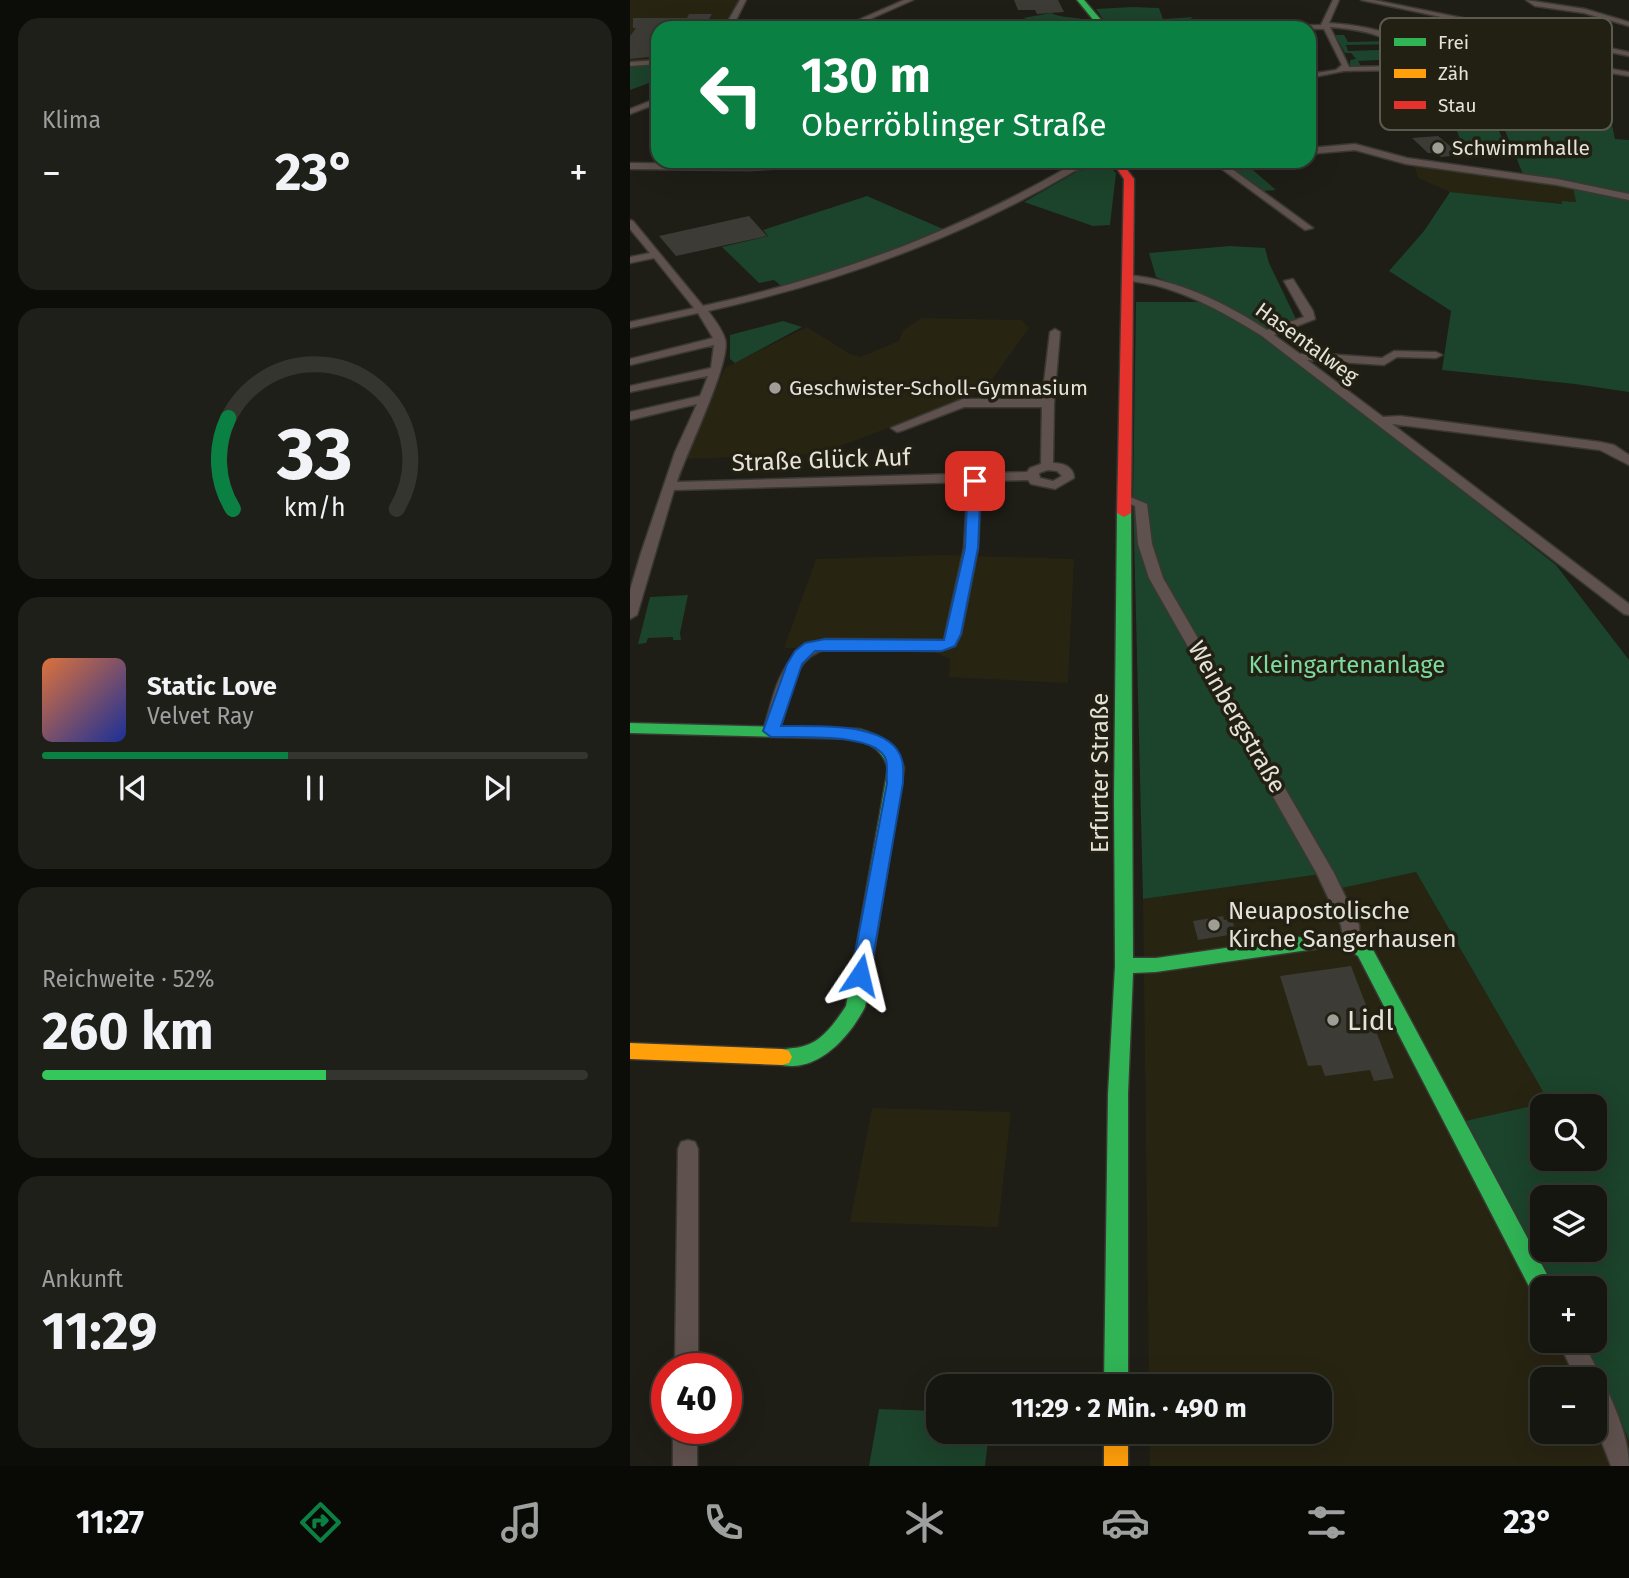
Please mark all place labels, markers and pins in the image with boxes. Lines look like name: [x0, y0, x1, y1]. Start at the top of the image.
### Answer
place label: Schwimmhalle: [1452, 135, 1590, 161]
marker: Schwimmhalle: [1430, 140, 1446, 156]
place label: Geschwister-Scholl-Gymnasium: [789, 375, 1088, 401]
marker: Geschwister-Scholl-Gymnasium: [767, 380, 783, 396]
pin: [945, 451, 1005, 511]
place label: Neuapostolische Kirche Sangerhausen: [1228, 897, 1457, 953]
marker: Neuapostolische Kirche Sangerhausen: [1206, 917, 1222, 933]
place label: Lidl: [1347, 1004, 1394, 1037]
marker: Lidl: [1325, 1012, 1341, 1028]

